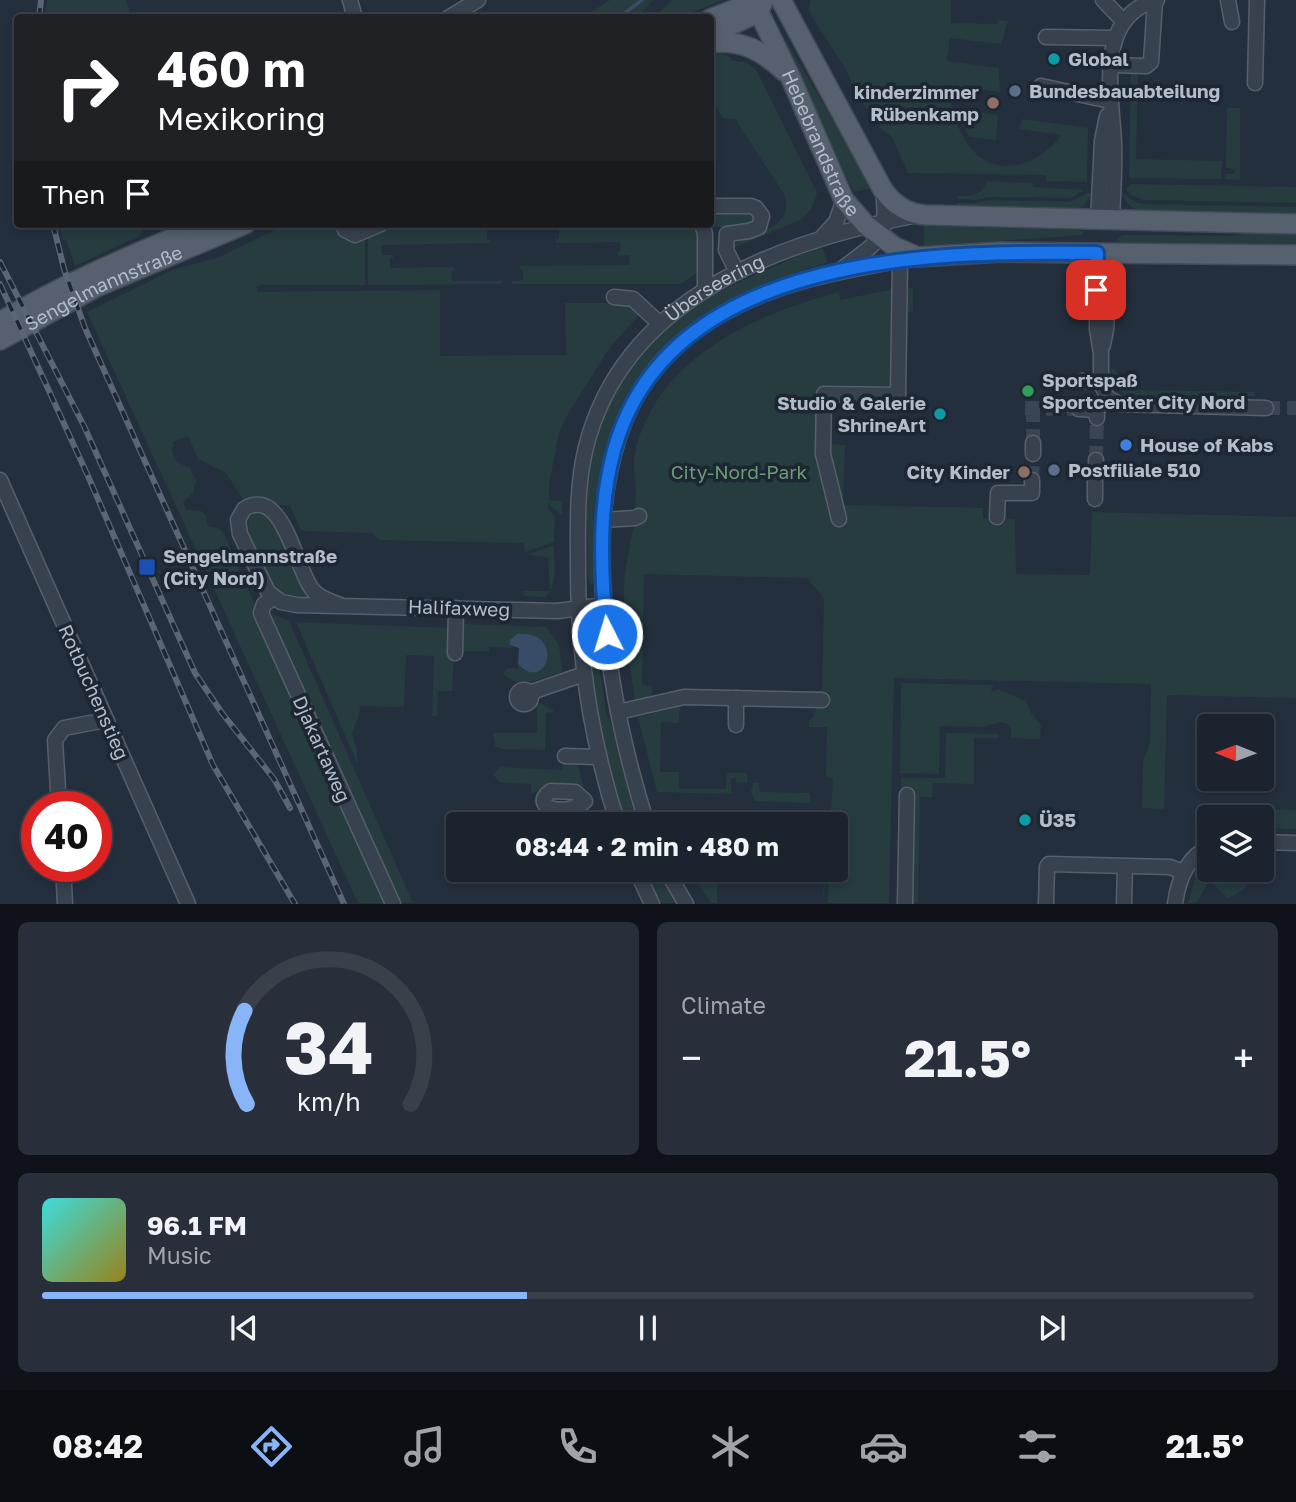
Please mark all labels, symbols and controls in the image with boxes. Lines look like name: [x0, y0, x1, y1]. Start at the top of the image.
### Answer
text: 460 m: [157, 39, 306, 98]
icon: right: [42, 42, 133, 133]
place label: Global: [1068, 47, 1129, 70]
marker: Global: [1046, 51, 1062, 67]
street label: Hebebrandstraße: [778, 66, 865, 221]
place label: Bundesbauabteilung: [1029, 79, 1220, 102]
place label: kinderzimmer Rübenkamp: [854, 80, 980, 125]
marker: Bundesbauabteilung: [1007, 83, 1023, 99]
marker: kinderzimmer Rübenkamp: [985, 95, 1001, 111]
text: Mexikoring: [157, 99, 326, 137]
icon: arrive: [119, 175, 157, 213]
text: Then: [42, 179, 105, 210]
street label: Sengelmannstraße: [20, 240, 186, 335]
street label: Überseering: [660, 249, 767, 326]
pin: [1066, 260, 1126, 320]
icon: arrive: [1077, 271, 1115, 309]
place label: Sportspaß Sportcenter City Nord: [1042, 368, 1245, 413]
marker: Sportspaß Sportcenter City Nord: [1020, 383, 1036, 399]
place label: Studio & Galerie ShrineArt: [777, 391, 926, 436]
marker: Studio & Galerie ShrineArt: [932, 406, 948, 422]
place label: House of Kabs: [1140, 433, 1274, 456]
marker: House of Kabs: [1118, 437, 1134, 453]
place label: Postfiliale 510: [1068, 458, 1201, 481]
park label: City-Nord-Park: [671, 460, 808, 483]
place label: City Kinder: [907, 460, 1011, 483]
marker: Postfiliale 510: [1046, 462, 1062, 478]
marker: City Kinder: [1016, 464, 1032, 480]
place label: Sengelmannstraße (City Nord): [163, 544, 337, 589]
marker: Sengelmannstraße (City Nord): [137, 557, 157, 577]
street label: Halifaxweg: [408, 594, 510, 621]
position arrow: [570, 597, 644, 671]
street label: Rotbuchenstieg: [54, 621, 134, 763]
street label: Djakartaweg: [289, 692, 356, 806]
north arrow: [1197, 714, 1274, 791]
map controls: [1197, 714, 1274, 882]
speed limit sign: 40: [21, 791, 112, 882]
button: layers: [1197, 805, 1274, 882]
place label: Ü35: [1039, 808, 1076, 831]
marker: Ü35: [1017, 812, 1033, 828]
text: 08:44 · 2 min · 480 m: [515, 831, 779, 862]
text: Climate: [681, 991, 766, 1019]
text: 34: [284, 1004, 373, 1091]
text: 21.5°: [904, 1026, 1031, 1088]
text: −: [681, 1035, 702, 1080]
text: +: [1233, 1035, 1254, 1080]
text: km/h: [297, 1086, 360, 1117]
text: 96.1 FM: [147, 1210, 247, 1241]
text: Music: [147, 1241, 212, 1269]
icon: previous: [225, 1309, 263, 1347]
icon: pause: [629, 1309, 667, 1347]
icon: next: [1033, 1309, 1071, 1347]
icon: directions: [247, 1422, 296, 1471]
icon: music: [400, 1422, 449, 1471]
icon: phone: [553, 1422, 602, 1471]
icon: climate: [706, 1422, 755, 1471]
icon: car: [859, 1422, 908, 1471]
icon: filters: [1013, 1422, 1062, 1471]
text: 08:42: [52, 1427, 143, 1465]
text: 21.5°: [1166, 1427, 1244, 1465]

